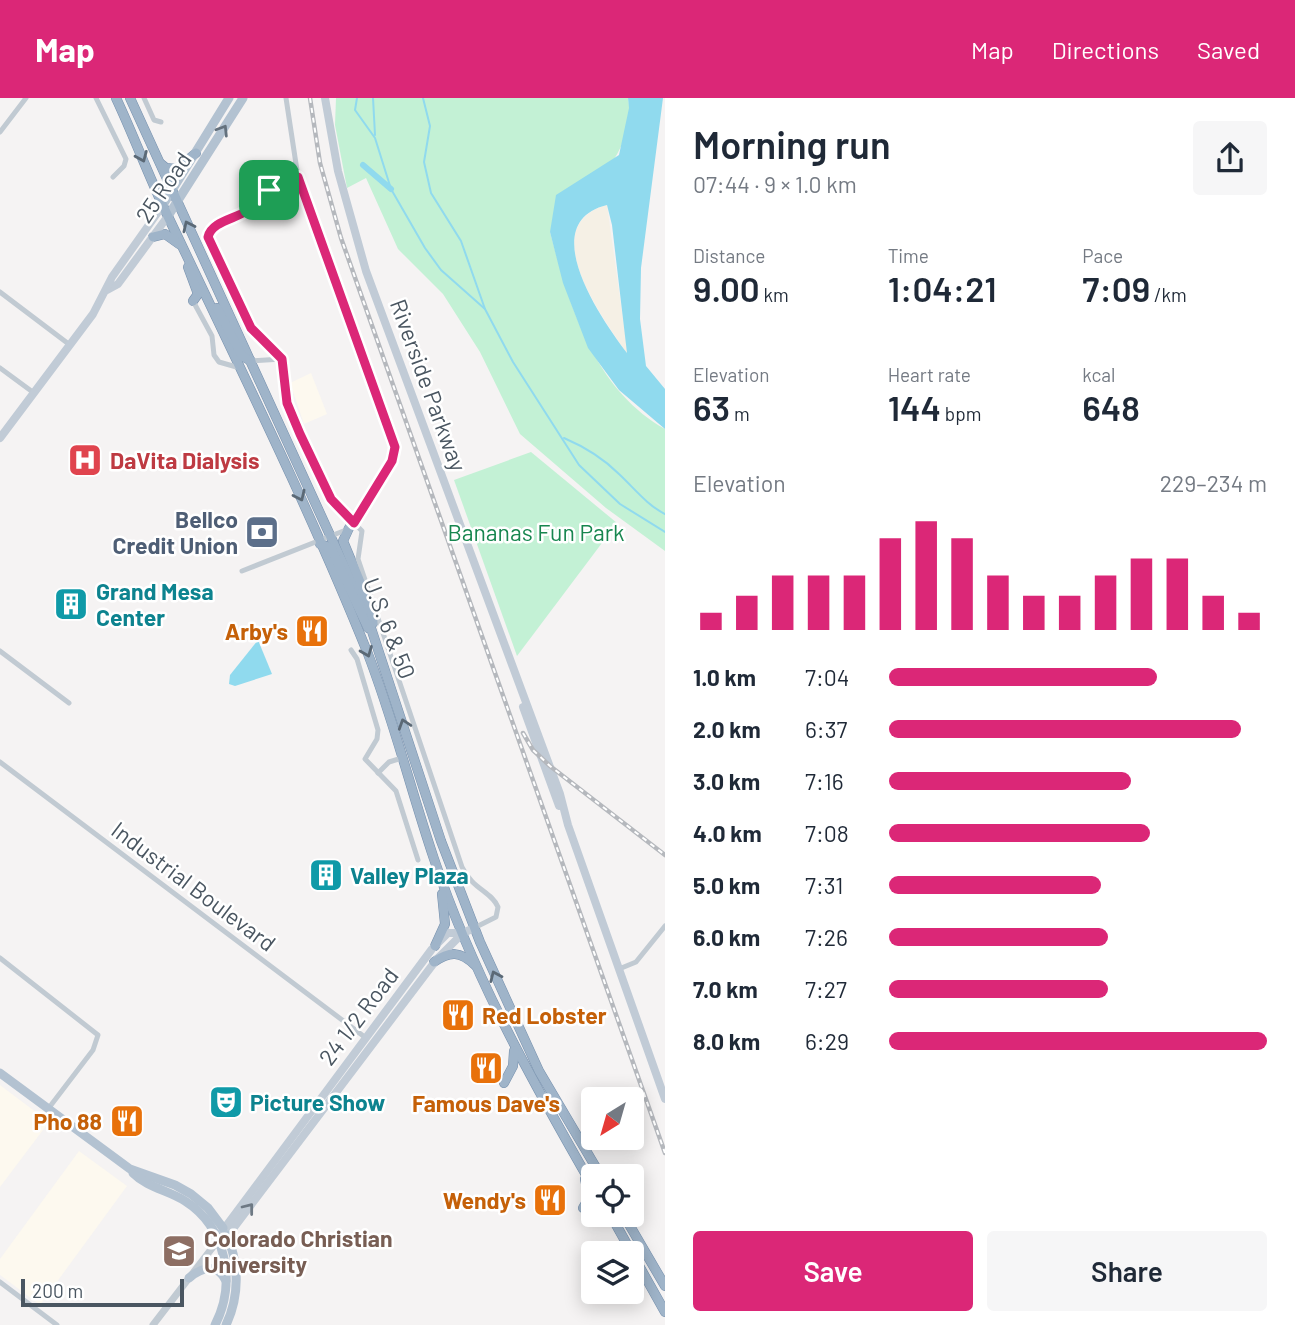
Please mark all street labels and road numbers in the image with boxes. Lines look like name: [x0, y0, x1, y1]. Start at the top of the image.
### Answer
street label: 25 Road: [129, 146, 197, 228]
street label: Riverside Parkway: [385, 295, 473, 475]
street label: U.S. 6 & 50: [358, 573, 422, 683]
street label: Industrial Boulevard: [106, 815, 282, 957]
street label: 24 1/2 Road: [312, 962, 404, 1070]

